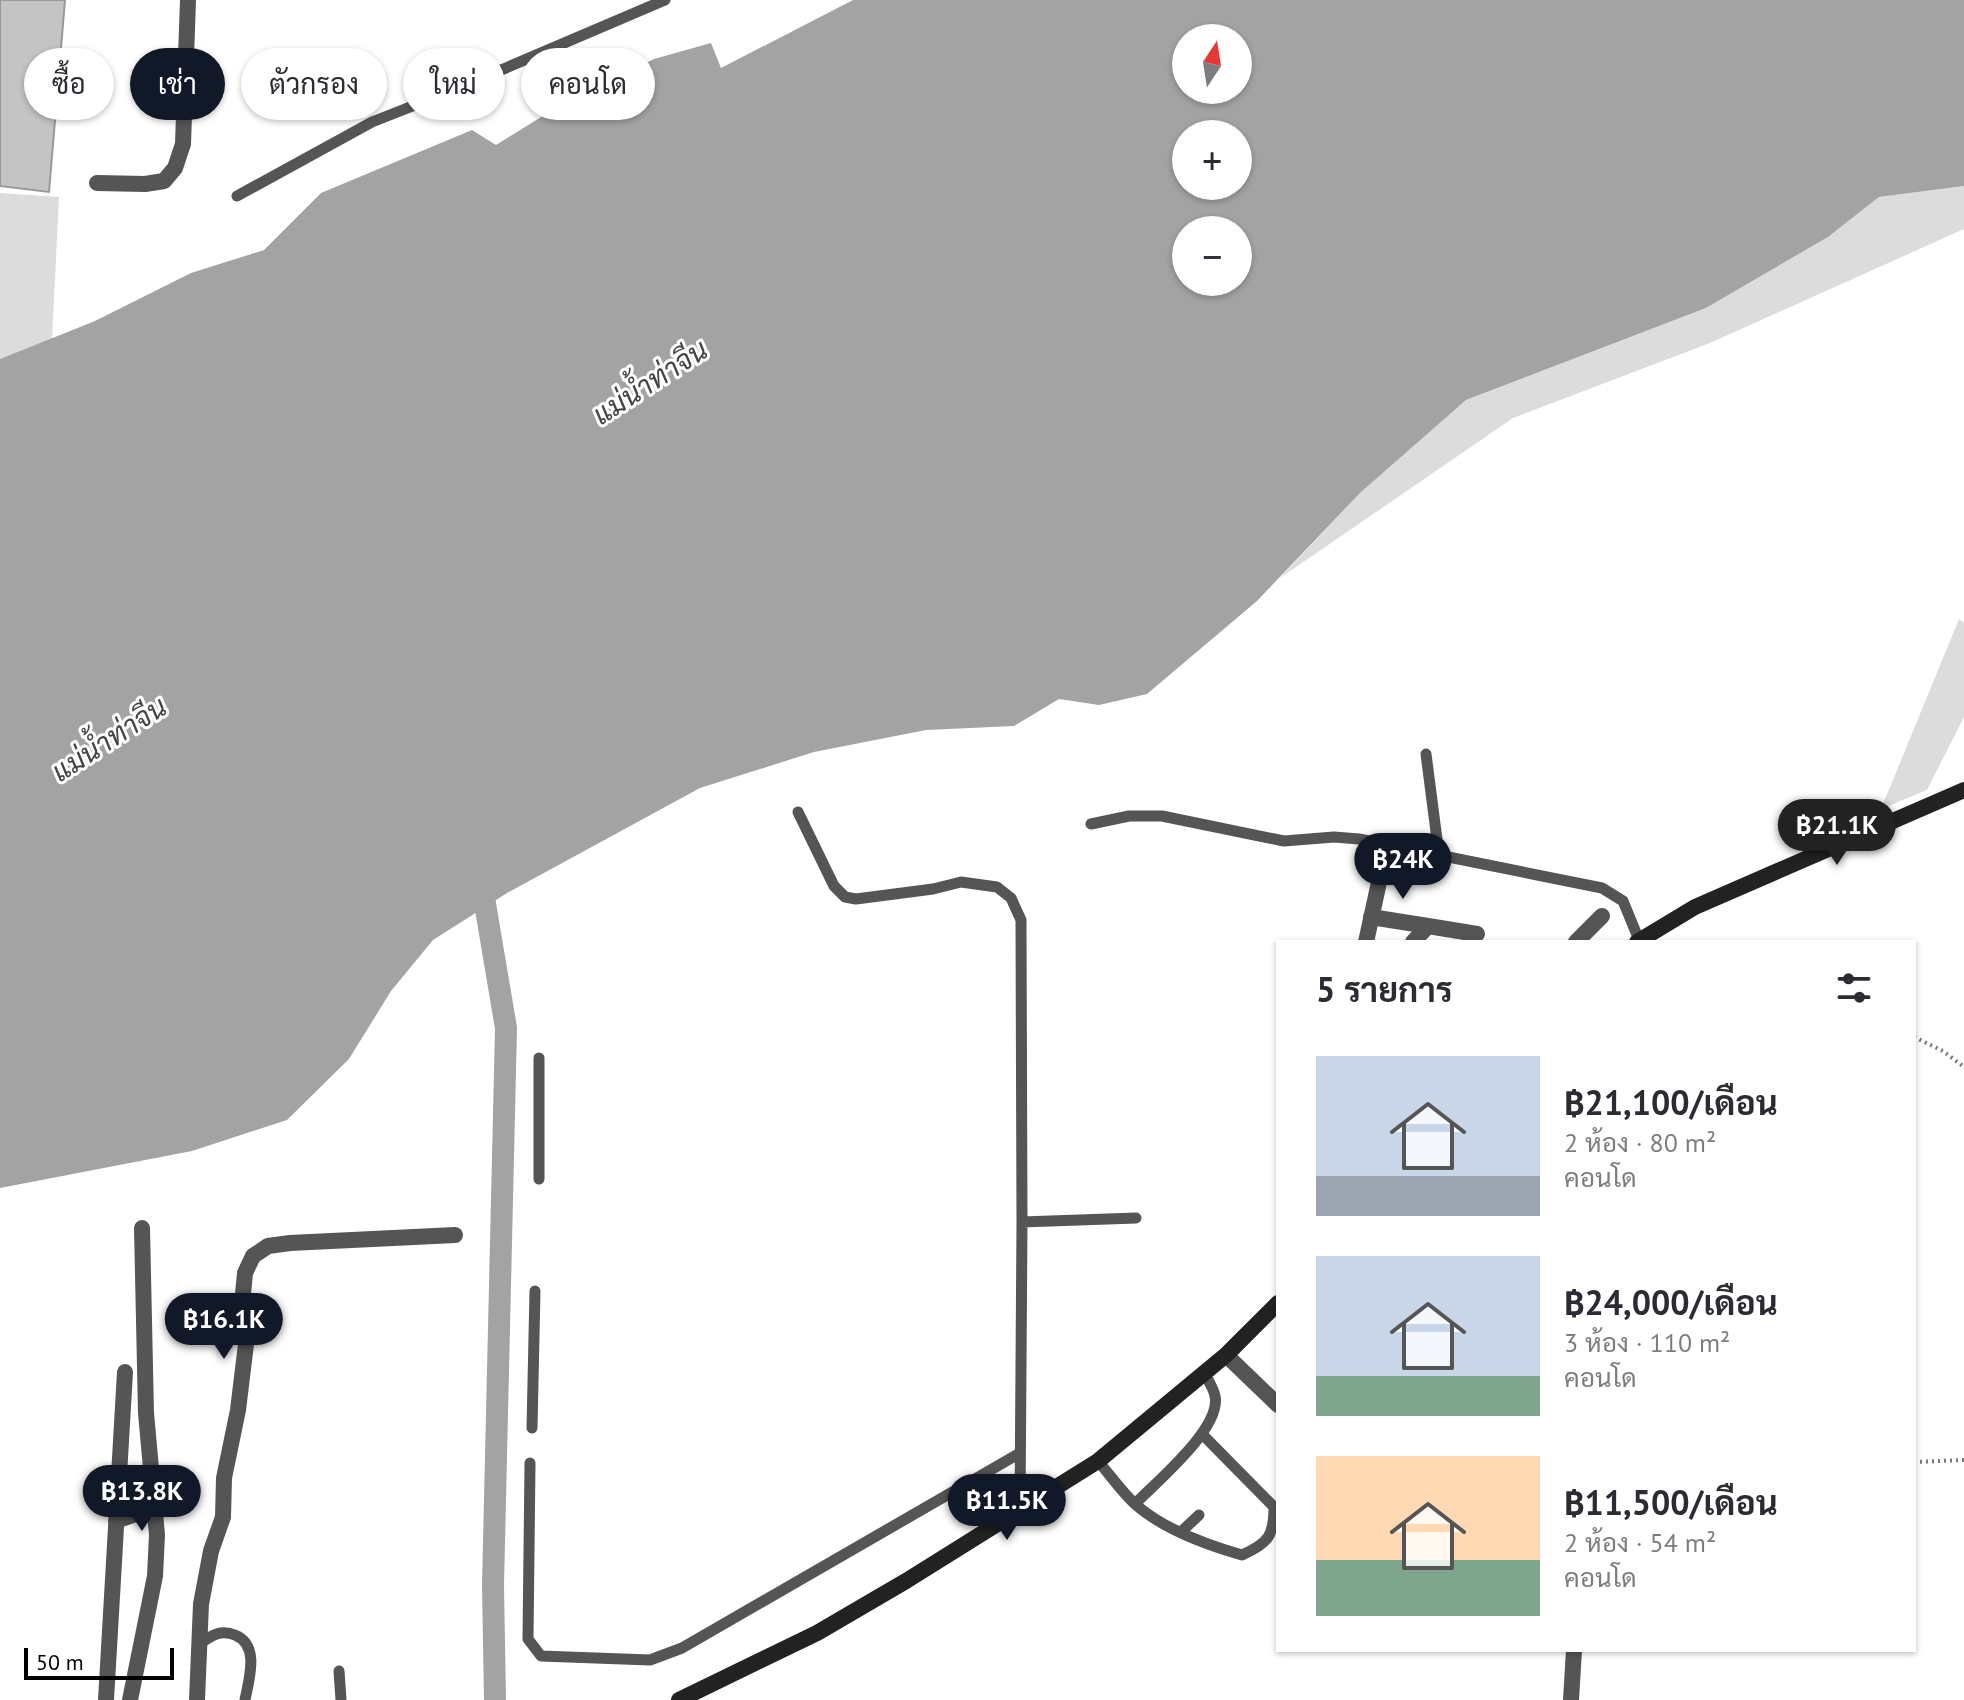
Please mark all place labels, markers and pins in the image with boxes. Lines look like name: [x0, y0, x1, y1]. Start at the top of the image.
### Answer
pin: ฿21.1K: [1772, 799, 1902, 867]
pin: ฿24K: [1356, 833, 1450, 901]
pin: ฿16.1K: [159, 1293, 289, 1361]
pin: ฿13.8K: [77, 1465, 207, 1533]
pin: ฿11.5K: [942, 1474, 1072, 1542]

